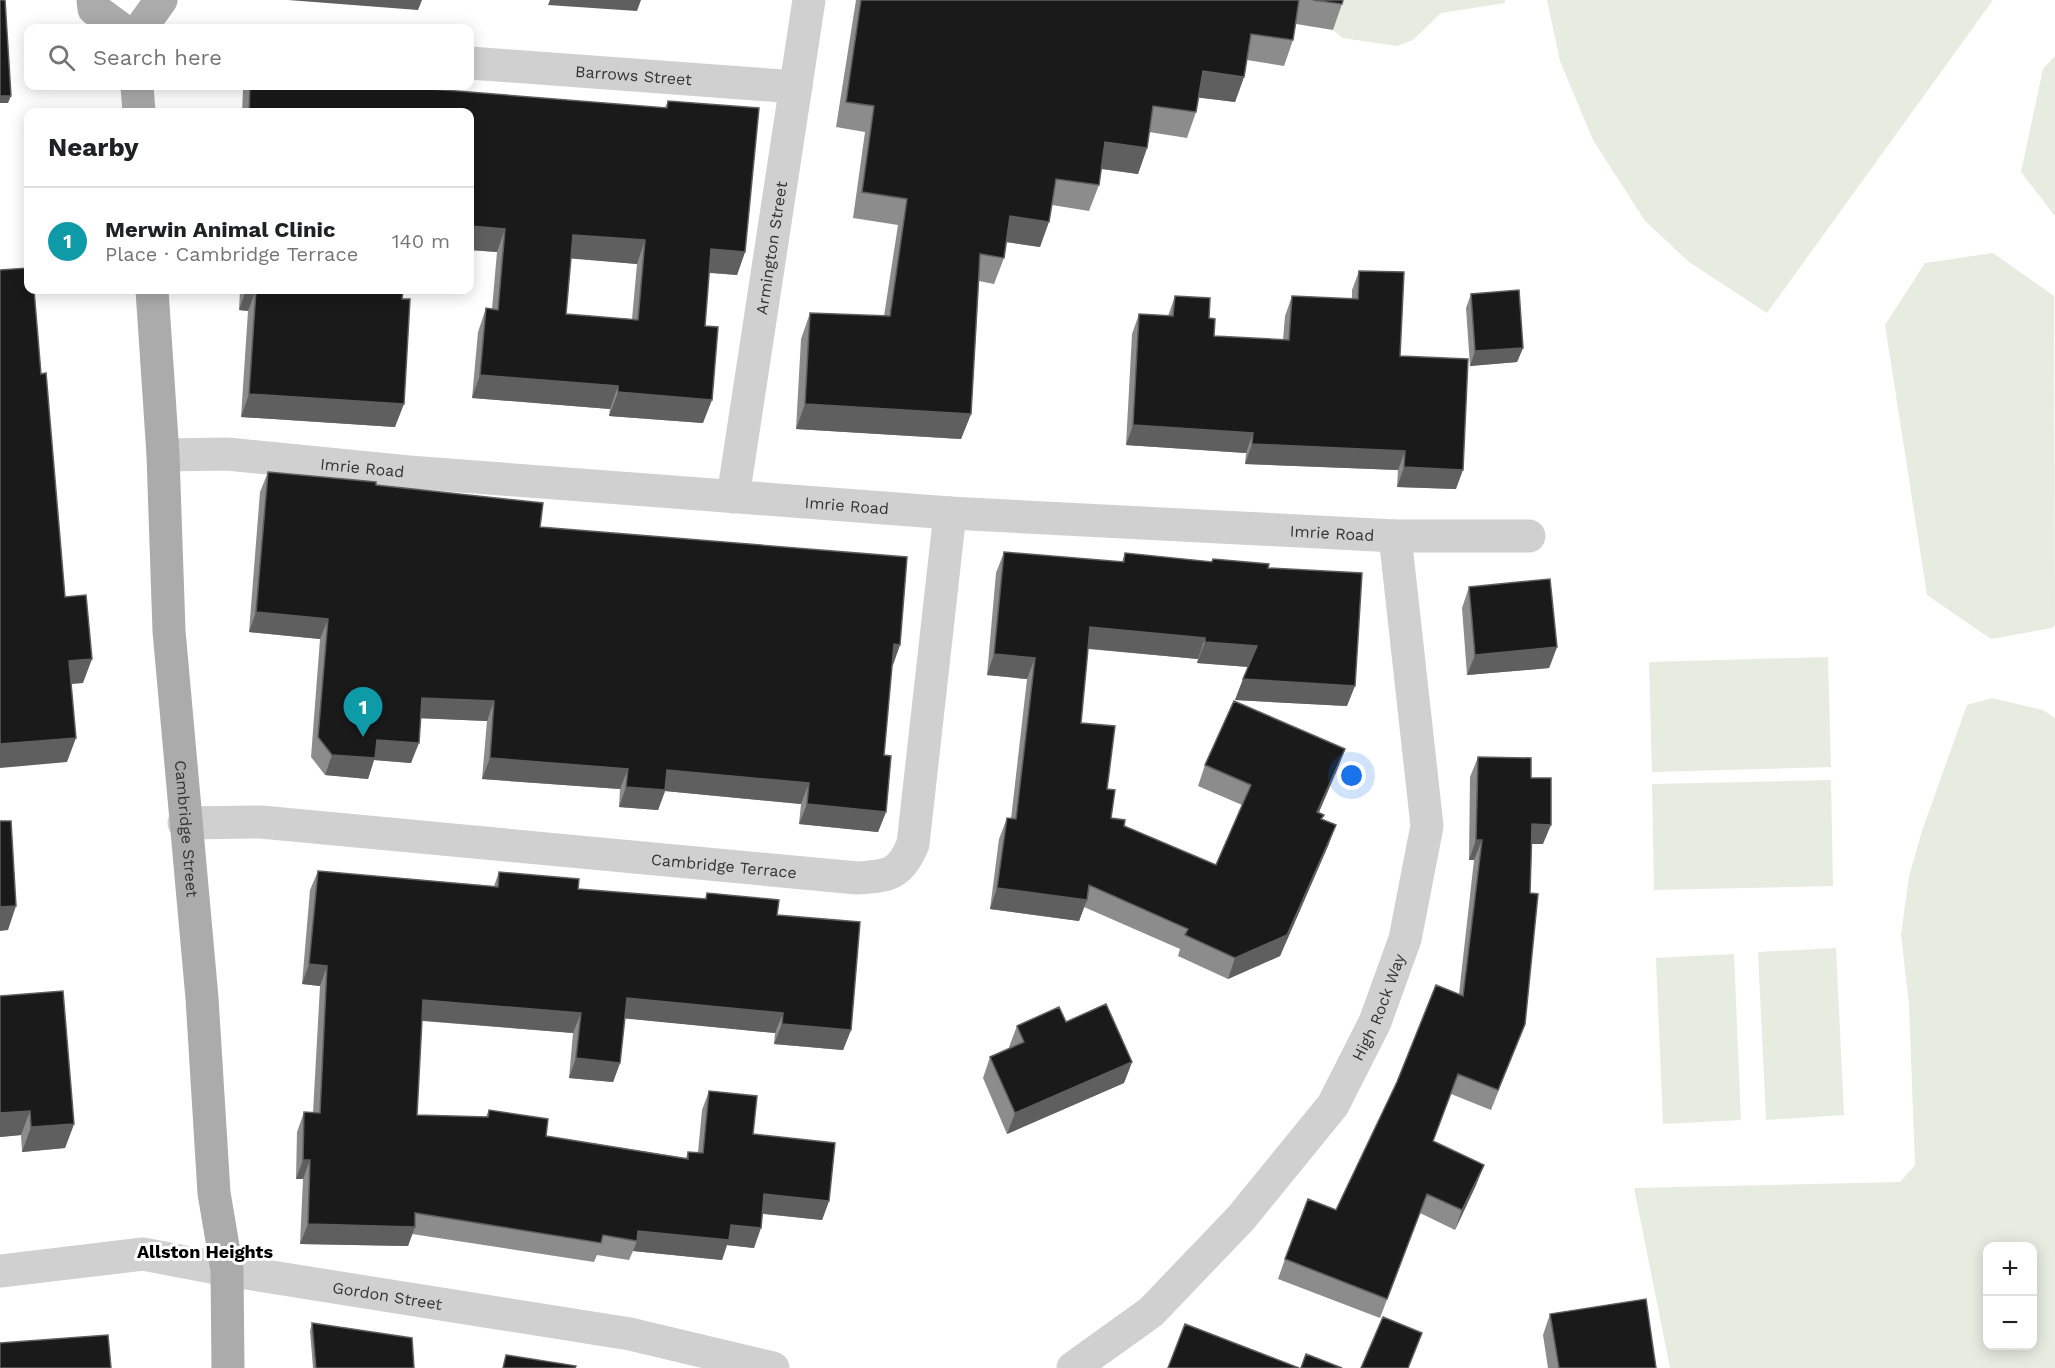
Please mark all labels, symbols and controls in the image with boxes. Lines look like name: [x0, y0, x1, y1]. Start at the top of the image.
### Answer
search box: [24, 24, 474, 90]
icon: search: [45, 41, 78, 74]
text: Search here: [93, 45, 222, 70]
street label: Barrows Street: [575, 61, 693, 89]
text: Nearby: [48, 132, 139, 162]
street label: Armington Street: [752, 179, 791, 316]
text: Merwin Animal Clinic: [105, 217, 335, 242]
text: 1: [63, 229, 72, 253]
text: 140 m: [392, 229, 450, 253]
text: Place · Cambridge Terrace: [105, 242, 358, 266]
street label: Imrie Road: [319, 454, 405, 481]
street label: Imrie Road: [804, 493, 890, 518]
street label: Imrie Road: [1289, 521, 1375, 544]
pin: 1: [344, 688, 382, 737]
street label: Cambridge Street: [171, 759, 202, 898]
your location: [1337, 761, 1366, 790]
street label: Cambridge Terrace: [650, 849, 798, 882]
street label: High Rock Way: [1348, 950, 1409, 1064]
district label: Allston Heights: [137, 1241, 273, 1262]
map controls: [1983, 1242, 2037, 1350]
button: +: [1983, 1242, 2037, 1296]
street label: Gordon Street: [331, 1277, 444, 1314]
button: −: [1983, 1296, 2037, 1350]

